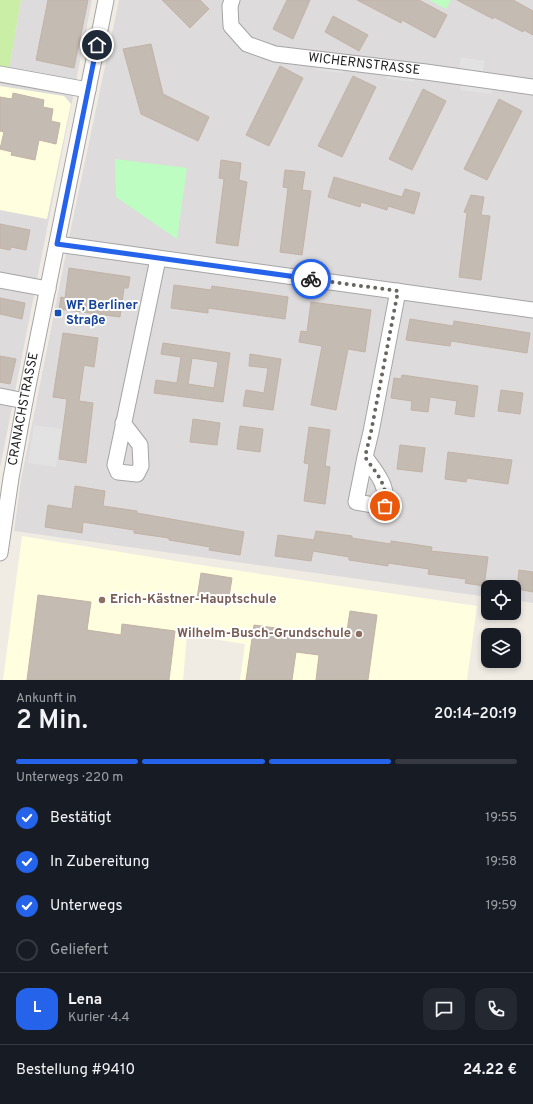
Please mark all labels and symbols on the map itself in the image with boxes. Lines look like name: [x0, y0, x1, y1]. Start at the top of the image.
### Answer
pin: [80, 28, 114, 62]
street label: WICHERNSTRASSE: [307, 50, 421, 79]
courier: [291, 259, 331, 299]
place label: WF, Berliner Straße: [66, 298, 138, 329]
marker: WF, Berliner Straße: [53, 308, 63, 318]
street label: CRANACHSTRASSE: [5, 351, 43, 467]
pin: [368, 489, 402, 523]
place label: Erich-Kästner-Hauptschule: [110, 592, 276, 608]
marker: Erich-Kästner-Hauptschule: [97, 595, 107, 605]
place label: Wilhelm-Busch-Grundschule: [177, 626, 351, 642]
marker: Wilhelm-Busch-Grundschule: [354, 629, 364, 639]

